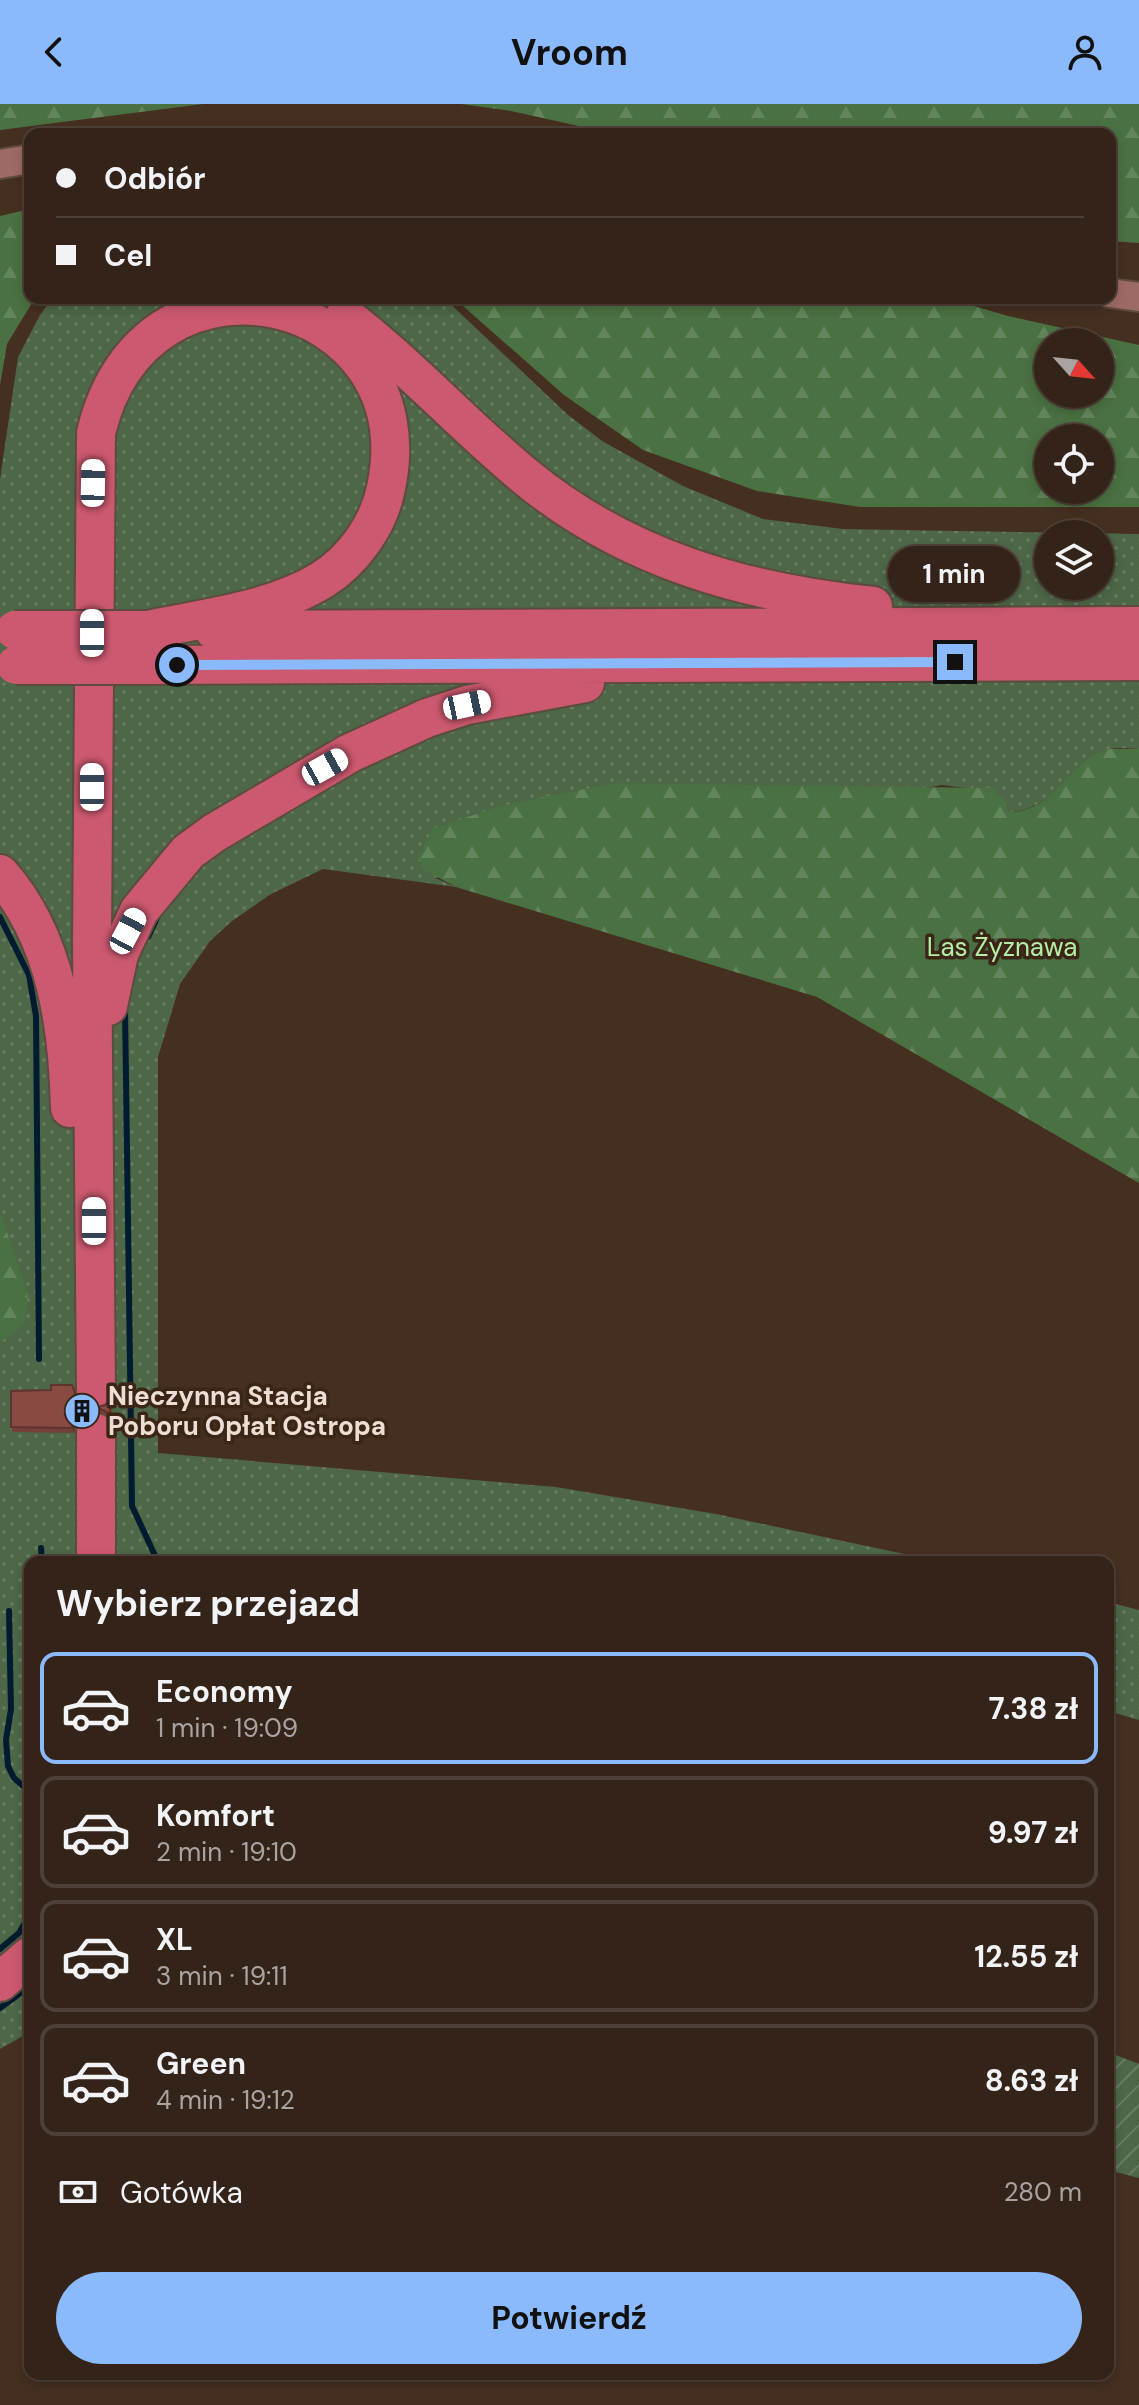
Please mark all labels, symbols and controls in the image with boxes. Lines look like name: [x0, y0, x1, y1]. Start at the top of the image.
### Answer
text: Vroom: [511, 29, 628, 76]
icon: back: [32, 30, 76, 74]
icon: person: [1063, 30, 1107, 74]
text: Odbiór: [104, 159, 206, 198]
text: Cel: [104, 236, 152, 275]
north arrow: [1034, 328, 1114, 408]
map controls: [1034, 328, 1114, 600]
button: locate: [1034, 424, 1114, 504]
car: [81, 459, 105, 507]
button: layers: [1034, 520, 1114, 600]
callout: 1 min: [889, 546, 1021, 602]
text: 1 min: [922, 557, 986, 591]
car: [80, 609, 104, 657]
route end: [937, 644, 973, 680]
route start: [159, 647, 195, 683]
car: [441, 688, 493, 722]
car: [298, 745, 352, 789]
car: [80, 763, 104, 811]
car: [106, 904, 150, 958]
park label: Las Żyznawa: [927, 930, 1077, 964]
car: [82, 1197, 106, 1245]
place label: Nieczynna Stacja Poboru Opłat Ostropa: [108, 1379, 386, 1443]
building icon: Nieczynna Stacja Poboru Opłat Ostropa: [63, 1392, 101, 1430]
text: Wybierz przejazd: [56, 1580, 360, 1627]
icon: car: [60, 1672, 132, 1744]
text: Economy: [156, 1672, 293, 1711]
text: 7.38 zł: [988, 1689, 1078, 1728]
text: 1 min · 19:09: [156, 1711, 298, 1745]
icon: car: [60, 1796, 132, 1868]
text: Komfort: [156, 1796, 275, 1835]
text: 9.97 zł: [988, 1813, 1078, 1852]
text: 2 min · 19:10: [156, 1835, 297, 1869]
icon: car: [60, 1920, 132, 1992]
text: XL: [156, 1920, 193, 1959]
text: 12.55 zł: [974, 1937, 1078, 1976]
text: 3 min · 19:11: [156, 1959, 288, 1993]
icon: car: [60, 2044, 132, 2116]
text: Green: [156, 2044, 246, 2083]
text: 8.63 zł: [985, 2061, 1078, 2100]
text: 4 min · 19:12: [156, 2083, 295, 2117]
icon: cash: [56, 2170, 100, 2214]
text: Gotówka: [120, 2173, 243, 2212]
text: 280 m: [1004, 2175, 1082, 2209]
button: Potwierdź: [56, 2272, 1082, 2364]

